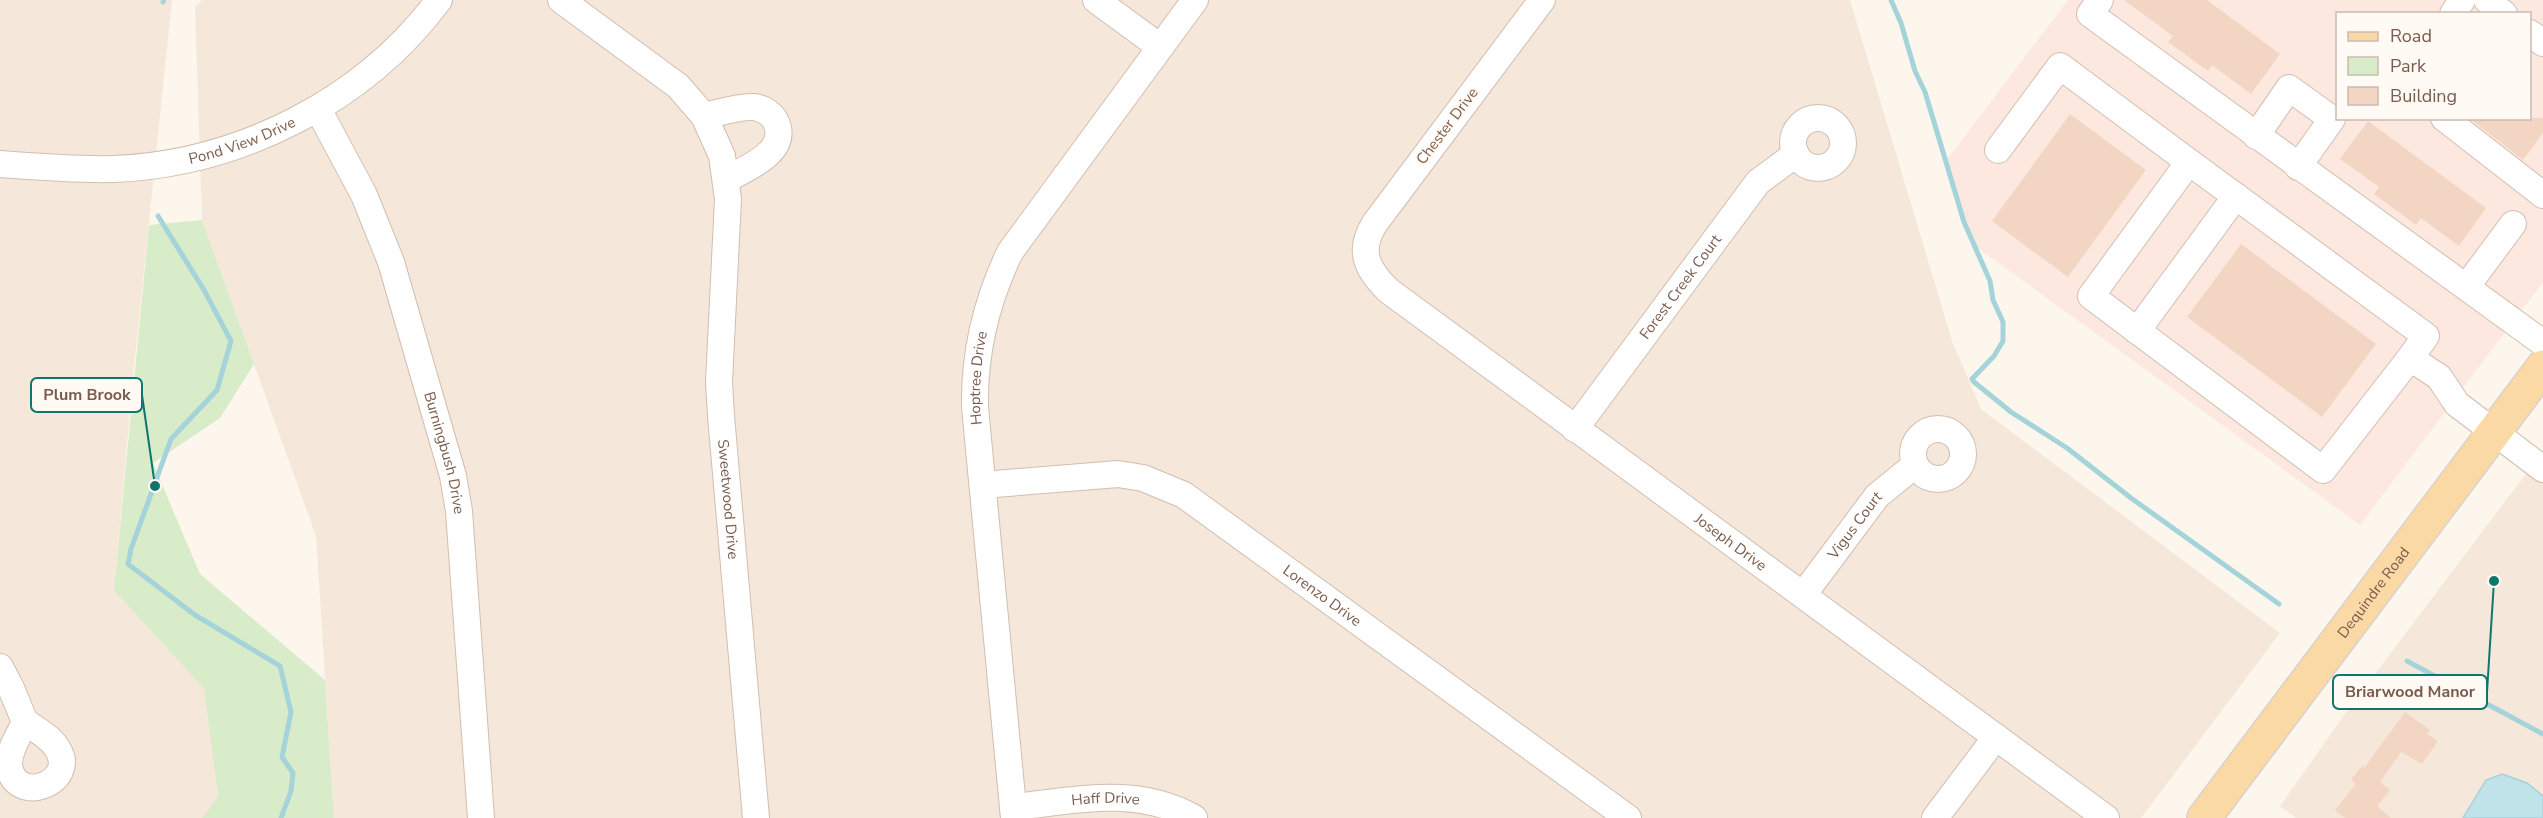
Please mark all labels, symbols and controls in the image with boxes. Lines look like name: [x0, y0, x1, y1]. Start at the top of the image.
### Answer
legend: [2336, 12, 2531, 120]
text: Road: [2390, 24, 2432, 48]
text: Park: [2390, 54, 2427, 78]
street label: Chester Drive: [1411, 83, 1483, 169]
text: Building: [2390, 84, 2457, 108]
street label: Pond View Drive: [187, 112, 299, 169]
street label: Forest Creek Court: [1635, 230, 1726, 343]
street label: Hoptree Drive: [965, 329, 992, 426]
callout: Plum Brook: [31, 378, 142, 412]
text: Plum Brook: [43, 384, 131, 406]
street label: Burningbush Drive: [419, 389, 469, 515]
street label: Sweetwood Drive: [713, 438, 743, 560]
street label: Vigus Court: [1823, 486, 1886, 564]
street label: Joseph Drive: [1690, 508, 1771, 575]
street label: Dequindre Road: [2333, 543, 2414, 642]
street label: Lorenzo Drive: [1279, 560, 1366, 631]
callout: Briarwood Manor: [2333, 675, 2487, 709]
text: Briarwood Manor: [2345, 681, 2476, 703]
street label: Haff Drive: [1070, 788, 1141, 810]

